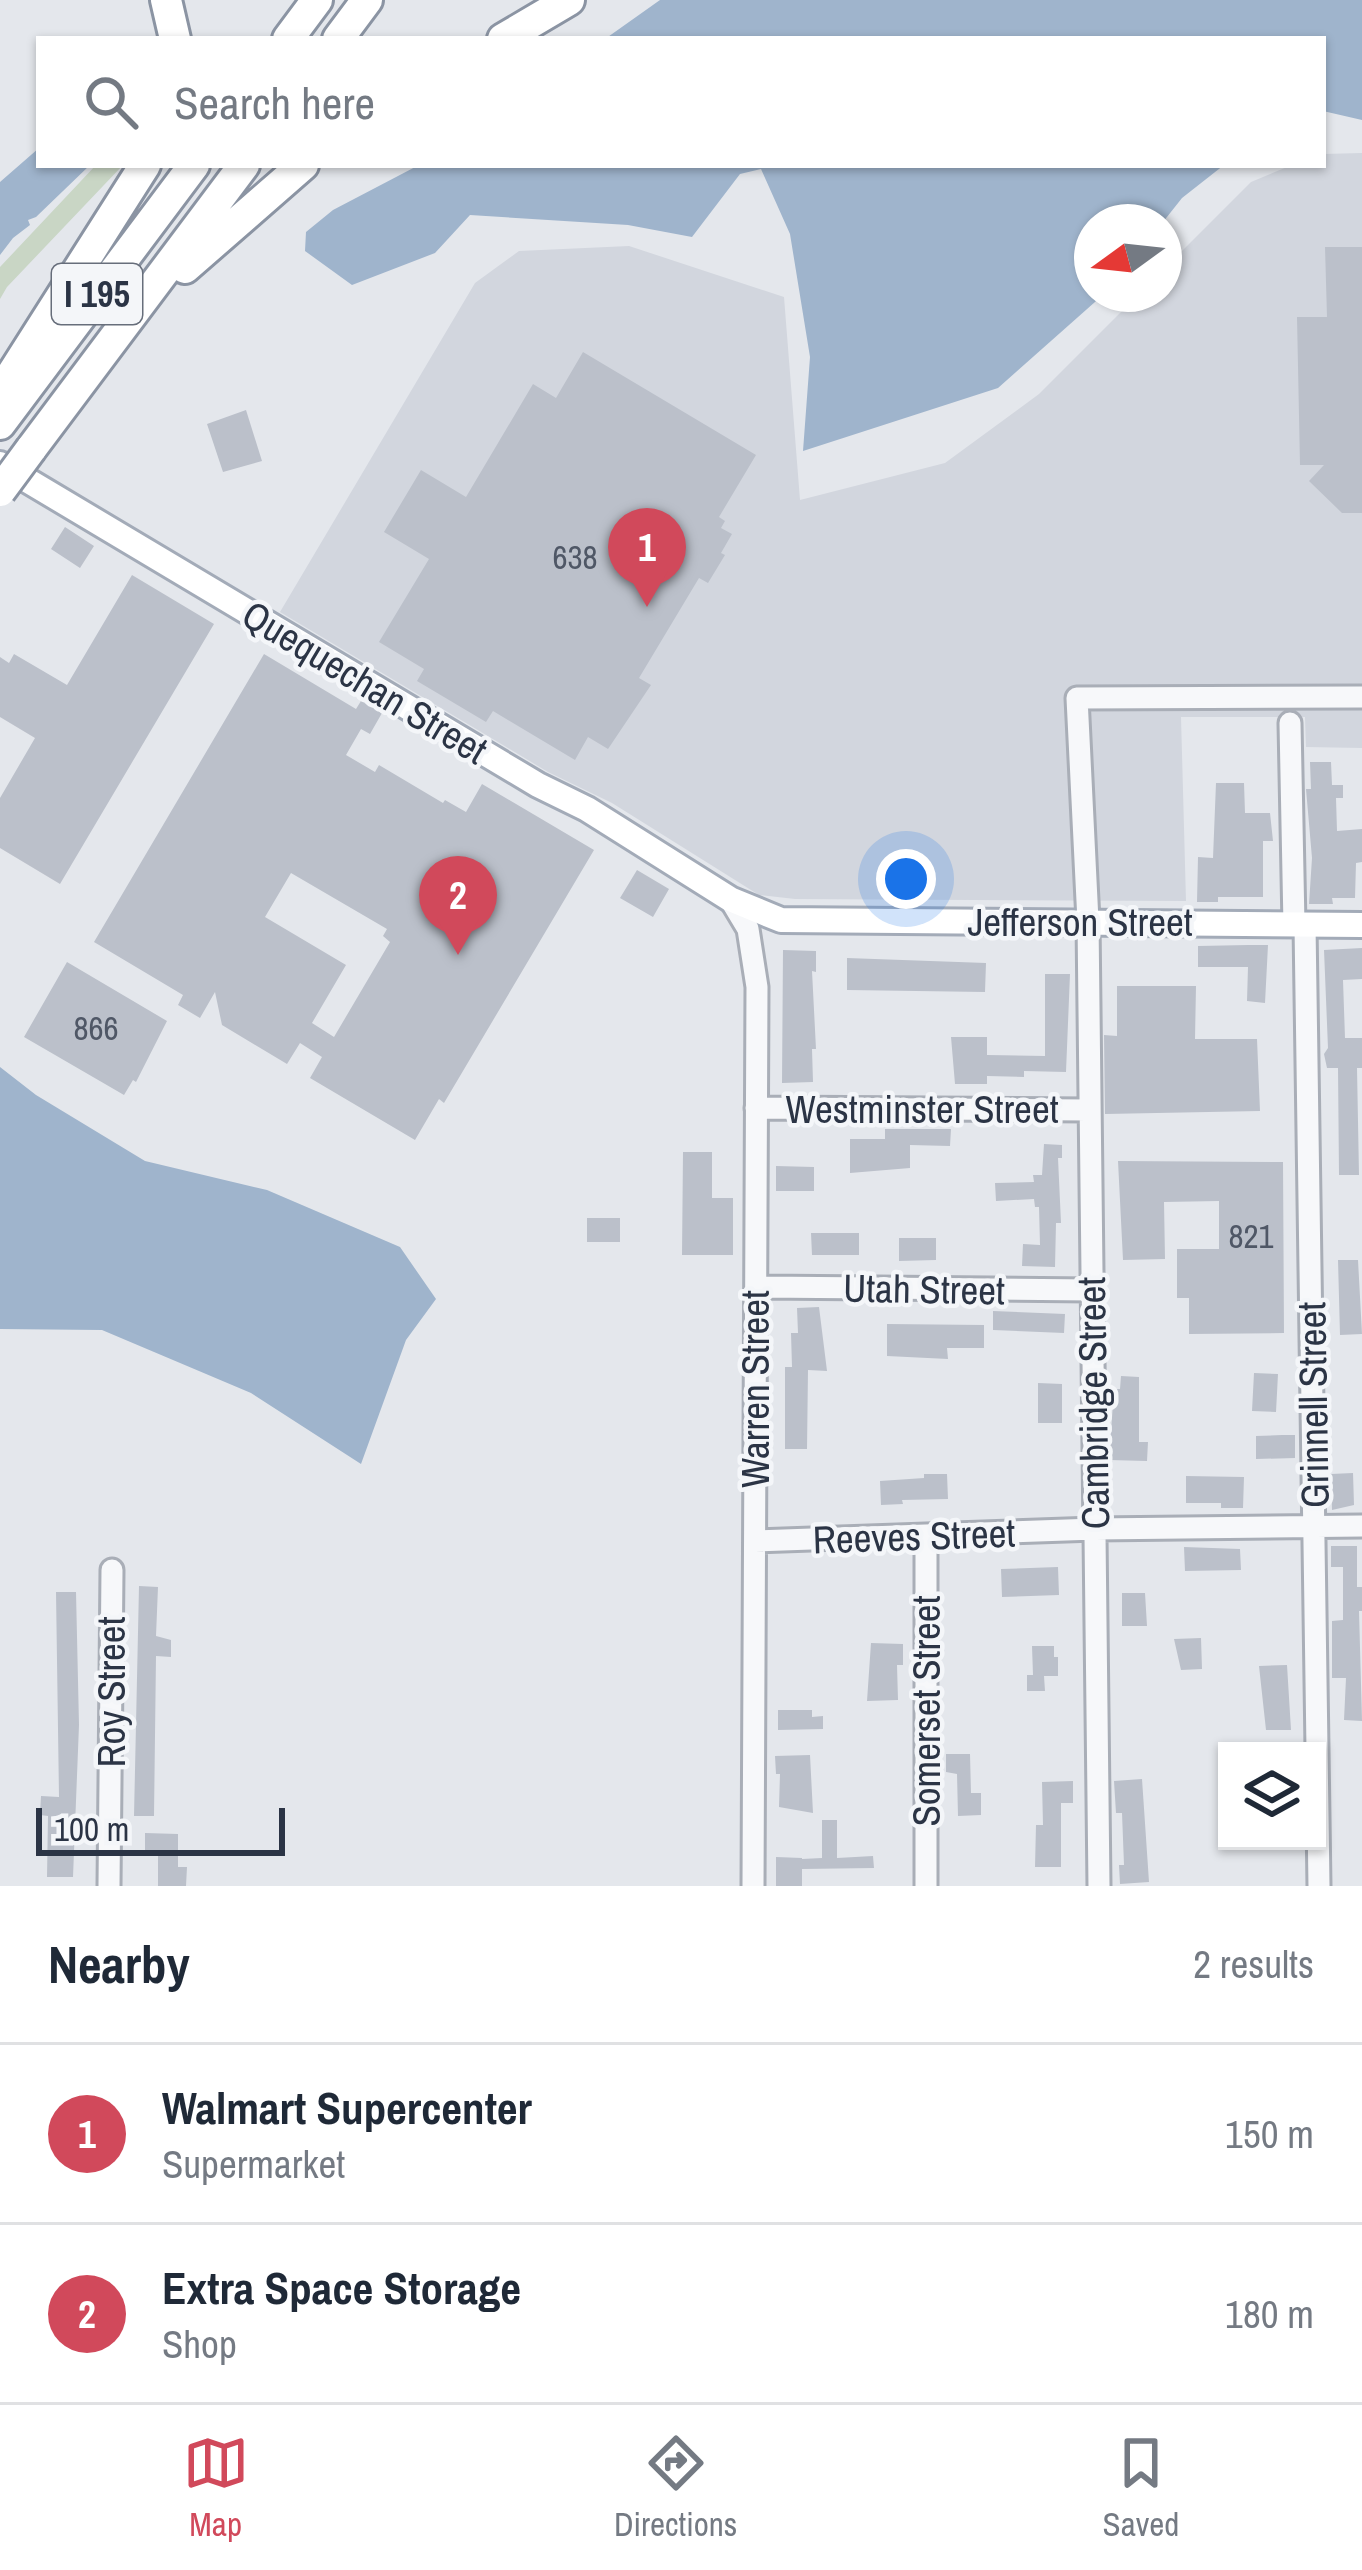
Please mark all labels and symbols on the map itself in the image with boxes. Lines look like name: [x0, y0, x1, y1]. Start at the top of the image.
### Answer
north arrow: [1074, 204, 1182, 312]
road number: I 195: [52, 264, 142, 324]
pin: 1: [608, 508, 686, 607]
house number: 638: [552, 535, 598, 579]
street label: Quequechan Street: [233, 588, 497, 776]
your location: [876, 849, 936, 909]
pin: 2: [419, 856, 497, 955]
street label: Jefferson Street: [967, 896, 1193, 948]
house number: 866: [73, 1006, 119, 1050]
street label: Westminster Street: [785, 1083, 1059, 1135]
house number: 821: [1228, 1214, 1274, 1258]
street label: Utah Street: [843, 1262, 1005, 1316]
street label: Cambridge Street: [1065, 1276, 1121, 1530]
street label: Warren Street: [729, 1290, 781, 1488]
street label: Grinnell Street: [1285, 1301, 1341, 1509]
street label: Reeves Street: [812, 1506, 1016, 1566]
street label: Somerset Street: [900, 1595, 952, 1827]
street label: Roy Street: [85, 1616, 137, 1768]
scale bar: [36, 1802, 285, 1855]

